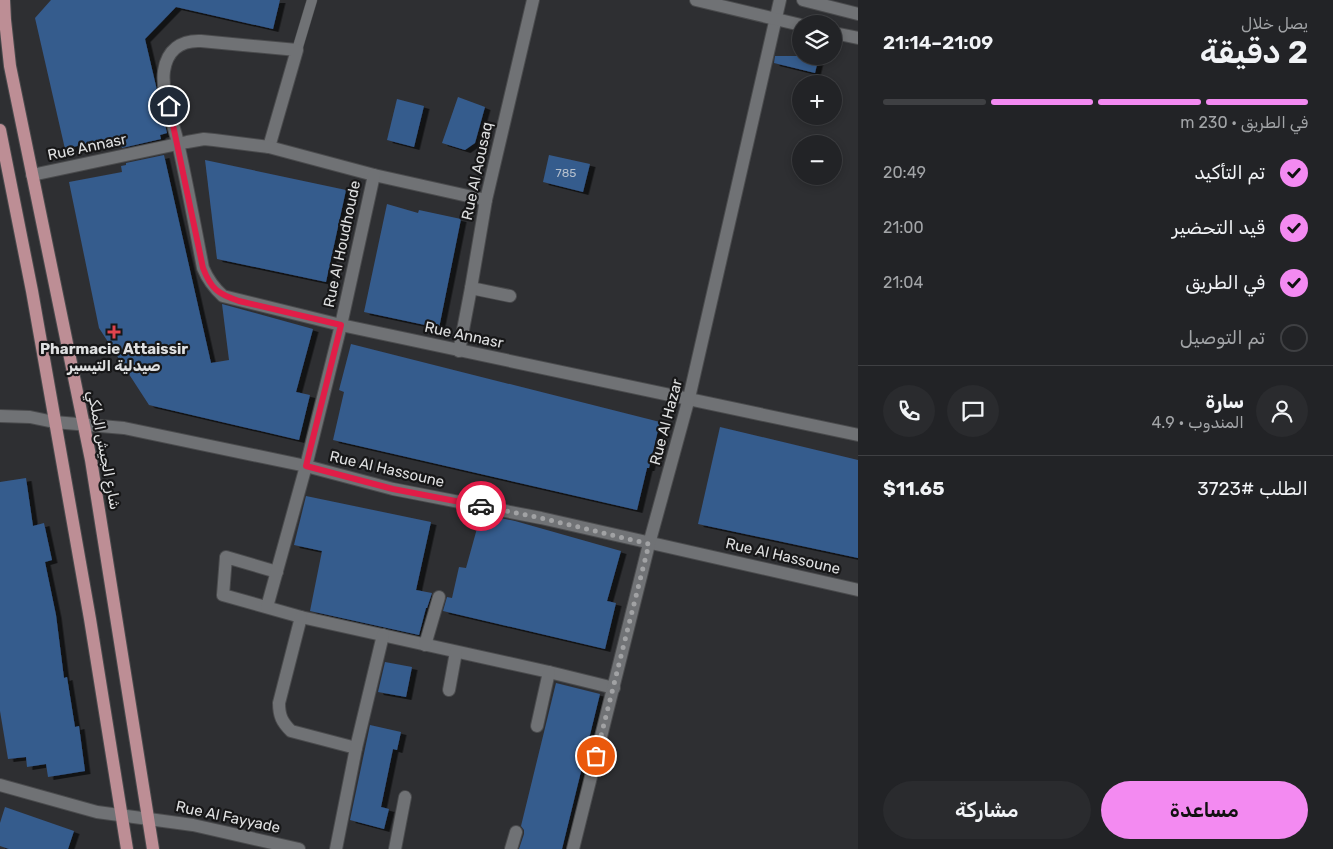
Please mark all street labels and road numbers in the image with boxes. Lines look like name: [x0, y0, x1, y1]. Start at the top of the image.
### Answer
street label: Rue Al Aousaq: [458, 120, 496, 222]
street label: Rue Annasr: [46, 130, 128, 164]
street label: Rue Al Houdhoude: [320, 179, 364, 309]
street label: Rue Annasr: [423, 318, 505, 352]
street label: Rue Al Hazar: [646, 377, 686, 467]
street label: شارع الجيش الملكي: [81, 389, 124, 512]
street label: Rue Al Hassoune: [328, 447, 446, 491]
street label: Rue Al Hassoune: [724, 534, 842, 578]
street label: Rue Al Fayyade: [174, 797, 282, 837]

